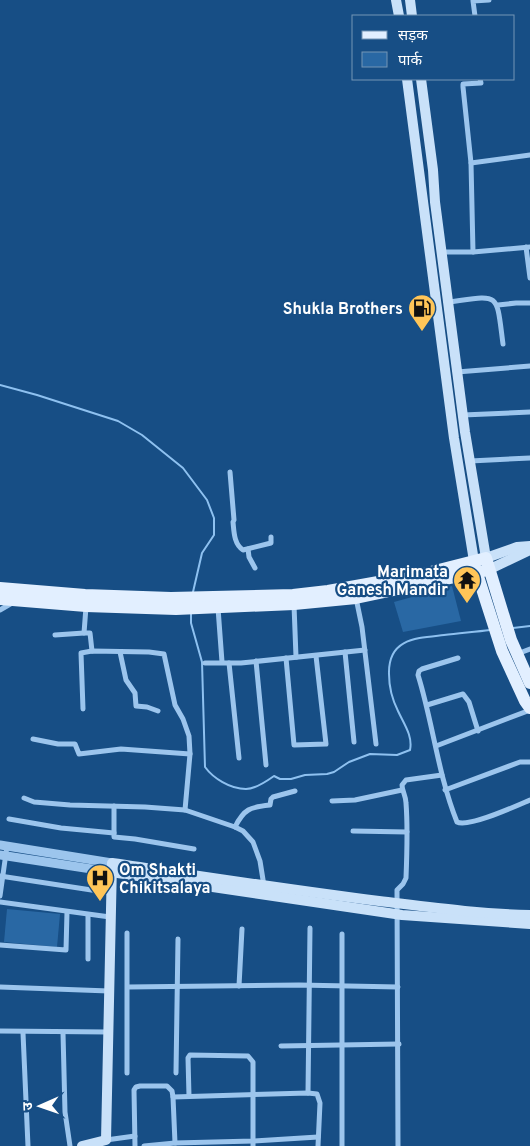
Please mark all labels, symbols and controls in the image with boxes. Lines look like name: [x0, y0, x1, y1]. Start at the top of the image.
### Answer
legend: [352, 15, 515, 80]
text: सड़क: [398, 27, 428, 46]
text: पार्क: [398, 51, 422, 71]
fuel station icon: Shukla Brothers: [407, 293, 437, 332]
place label: Shukla Brothers: [283, 300, 403, 320]
place label: Marimata Ganesh Mandir: [336, 563, 448, 601]
temple icon: Marimata Ganesh Mandir: [452, 565, 482, 604]
place label: Om Shakti Chikitsalaya: [119, 861, 211, 899]
hospital icon: Om Shakti Chikitsalaya: [85, 863, 115, 902]
north arrow: [15, 1081, 65, 1131]
text: उ: [20, 1101, 37, 1111]

